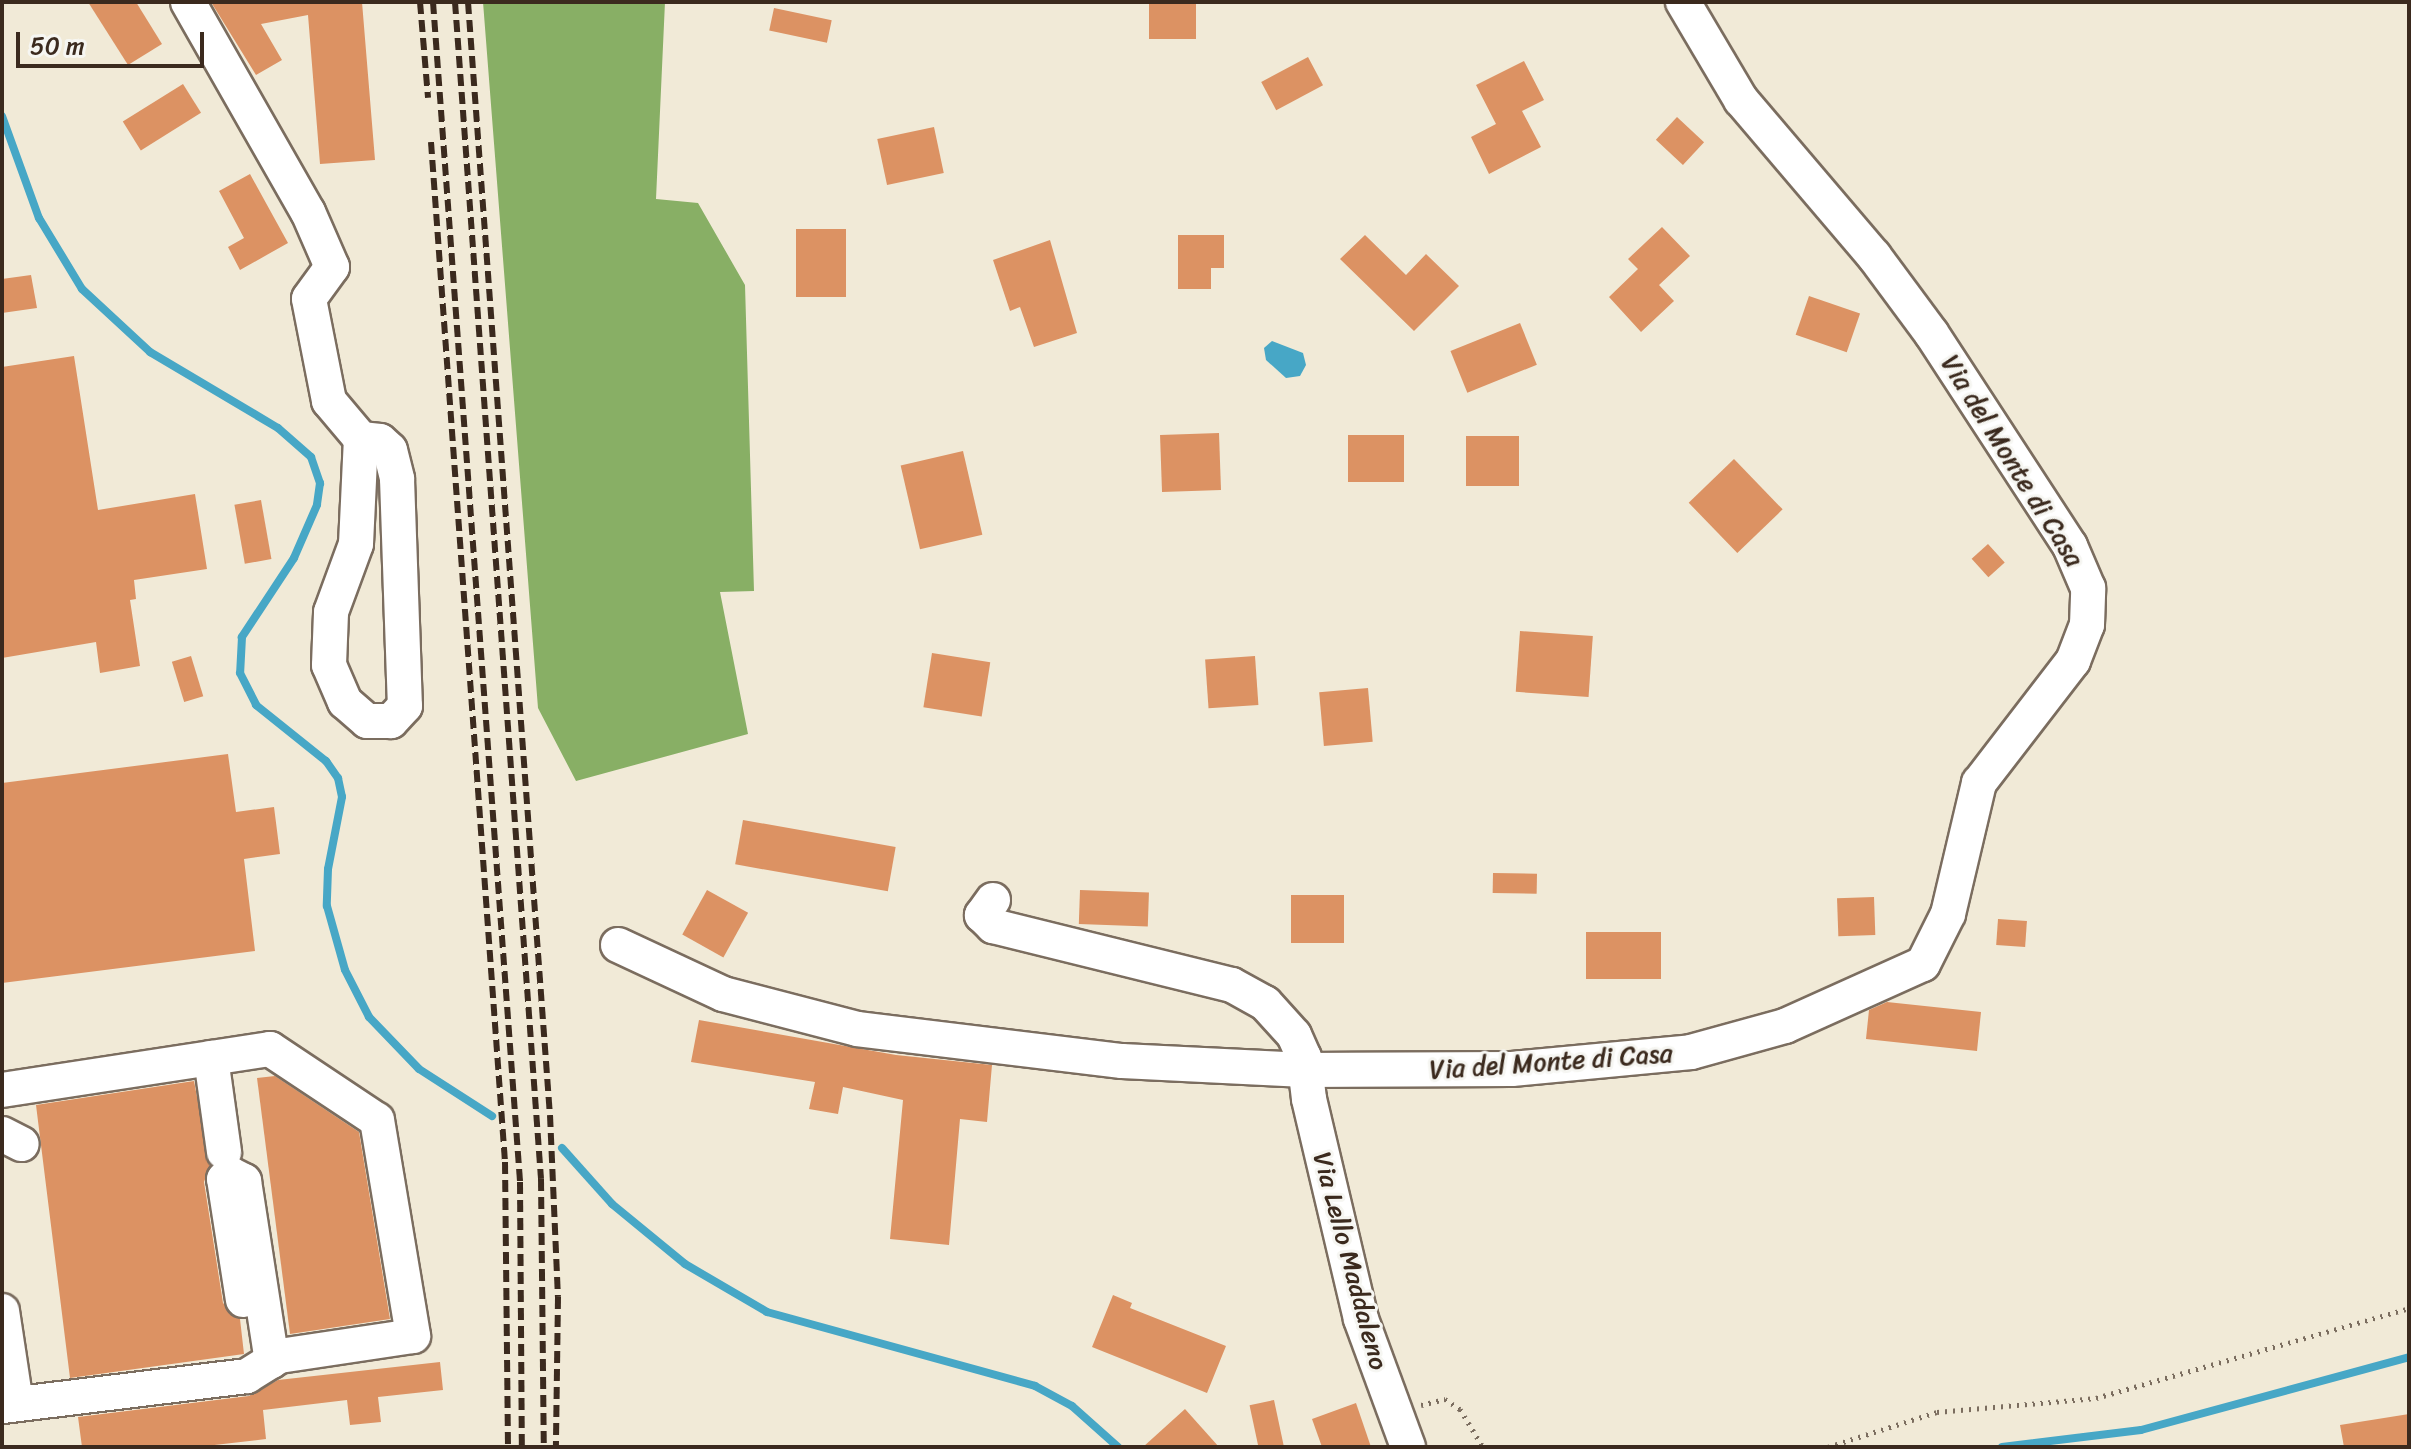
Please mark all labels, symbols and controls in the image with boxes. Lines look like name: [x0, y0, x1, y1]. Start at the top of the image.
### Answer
scale bar: [20, 16, 208, 66]
text: 50 m: [30, 25, 85, 67]
street label: Via del Monte di Casa: [1934, 349, 2090, 573]
street label: Via del Monte di Casa: [1427, 1038, 1675, 1086]
street label: Via Lello Maddaleno: [1306, 1149, 1394, 1373]

